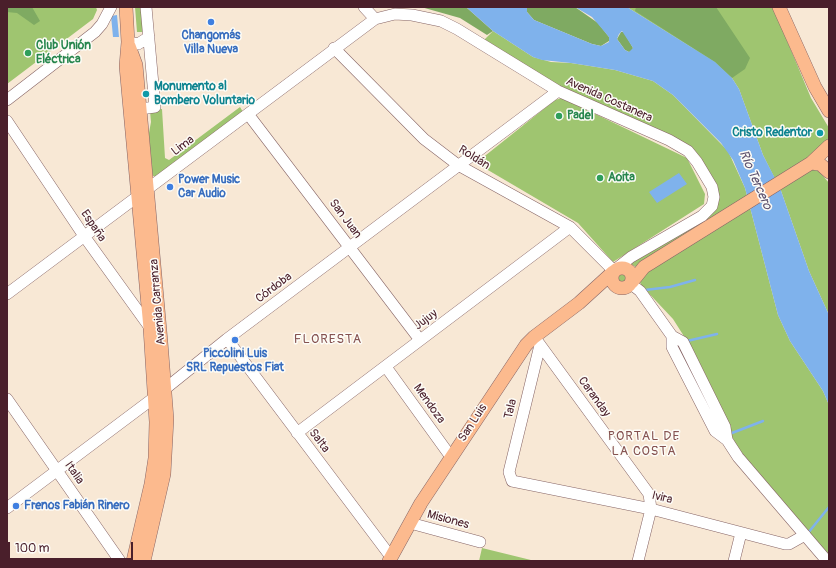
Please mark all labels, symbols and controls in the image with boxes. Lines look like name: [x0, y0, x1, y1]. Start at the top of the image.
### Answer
marker: Changomás Villa Nueva: [206, 17, 216, 27]
place label: Changomás Villa Nueva: [182, 29, 240, 57]
place label: Club Unión Eléctrica: [36, 39, 91, 67]
marker: Club Unión Eléctrica: [23, 48, 33, 58]
street label: Avenida Costanera: [564, 75, 654, 125]
place label: Monumento al Bombero Voluntario: [154, 80, 255, 108]
marker: Monumento al Bombero Voluntario: [141, 89, 151, 99]
place label: Padel: [567, 109, 593, 123]
marker: Padel: [554, 111, 564, 121]
place label: Cristo Redentor: [732, 126, 812, 140]
marker: Cristo Redentor: [815, 128, 825, 138]
street label: Lima: [169, 133, 197, 159]
street label: Roldán: [456, 143, 492, 173]
water label: Río Tercero: [735, 148, 775, 212]
place label: Aoita: [608, 171, 635, 185]
place label: Power Music Car Audio: [178, 173, 240, 201]
marker: Aoita: [595, 173, 605, 183]
marker: Power Music Car Audio: [165, 182, 175, 192]
street label: San Juan: [326, 197, 364, 241]
street label: España: [77, 207, 109, 245]
street label: Avenida Carranza: [147, 258, 169, 346]
street label: Córdoba: [253, 270, 295, 306]
street label: Jujuy: [411, 307, 441, 333]
district label: FLORESTA: [294, 332, 362, 348]
marker: Piccolini Luis SRL Repuestos Fiat: [230, 335, 240, 345]
place label: Piccolini Luis SRL Repuestos Fiat: [186, 347, 284, 375]
street label: Caranday: [575, 374, 613, 420]
street label: Mendoza: [410, 382, 448, 426]
street label: Tala: [502, 398, 520, 420]
street label: San Luis: [456, 402, 490, 444]
street label: Salta: [305, 426, 333, 456]
district label: PORTAL DE LA COSTA: [608, 429, 680, 460]
street label: Italia: [61, 459, 87, 487]
street label: Ivira: [650, 488, 674, 508]
place label: Frenos Fabián Rinero: [24, 499, 130, 513]
marker: Frenos Fabián Rinero: [11, 501, 21, 511]
street label: Misiones: [426, 508, 470, 532]
scale bar: [10, 534, 135, 560]
text: 100 m: [15, 541, 49, 556]

